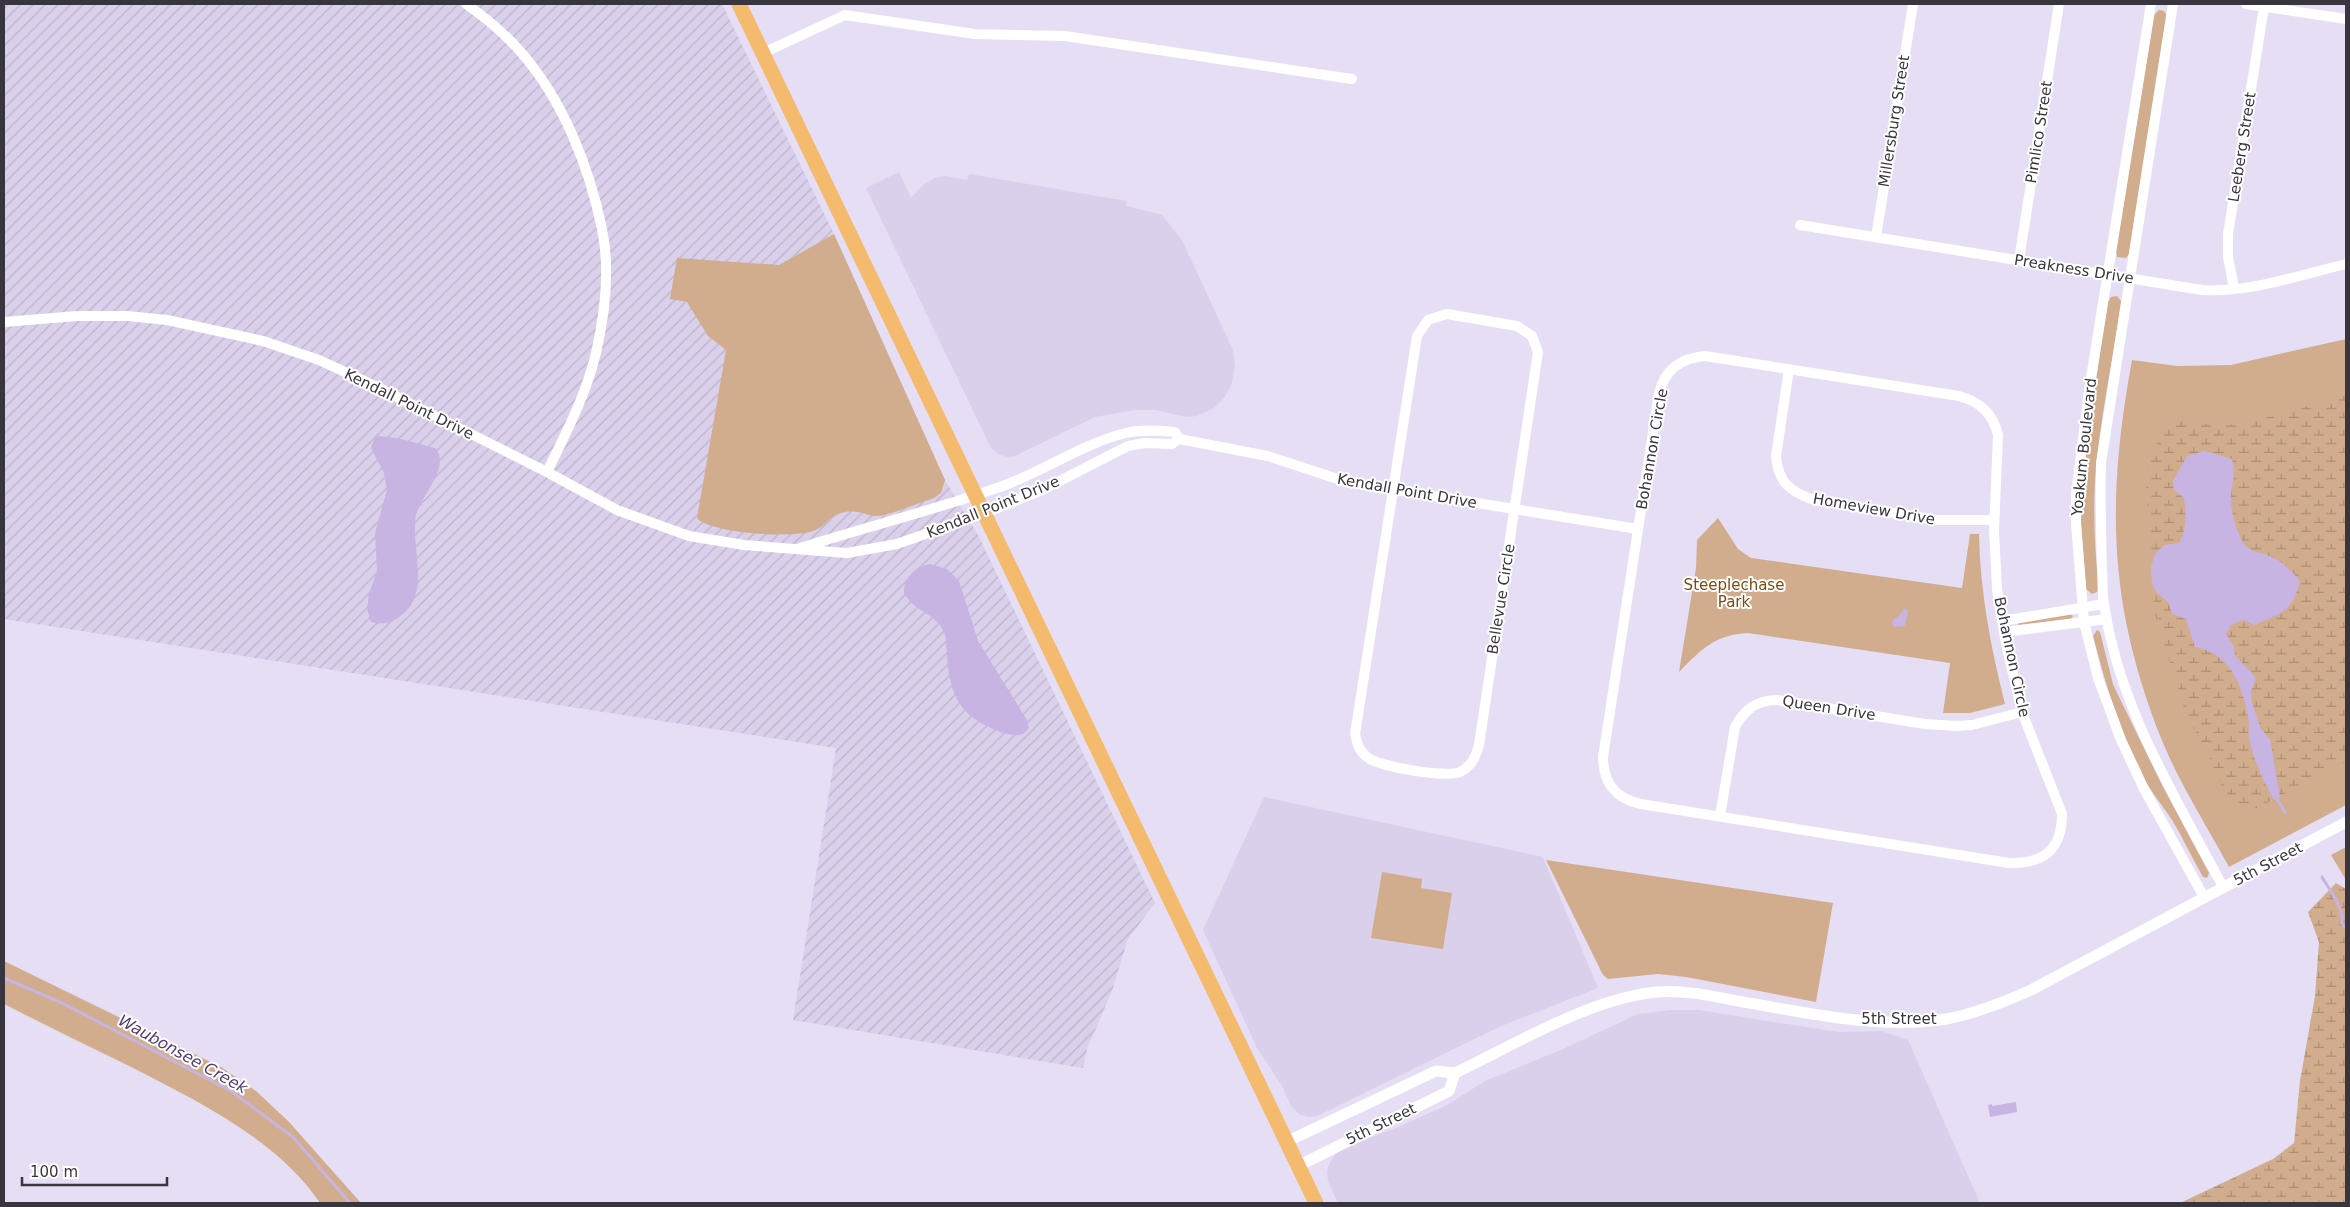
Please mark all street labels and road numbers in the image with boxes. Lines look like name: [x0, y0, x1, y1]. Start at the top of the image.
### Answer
street label: Millersburg Street: [1875, 54, 1913, 188]
street label: Pimlico Street: [2022, 79, 2056, 185]
street label: Leeberg Street: [2224, 91, 2260, 203]
street label: Preakness Drive: [2013, 251, 2135, 287]
street label: Kendall Point Drive: [341, 365, 477, 443]
street label: Yoakum Boulevard: [2068, 377, 2100, 518]
street label: Bohannon Circle: [1632, 387, 1672, 511]
street label: Kendall Point Drive: [1336, 470, 1478, 512]
street label: Kendall Point Drive: [924, 472, 1062, 542]
street label: Homeview Drive: [1812, 489, 1936, 529]
street label: Bellevue Circle: [1483, 542, 1519, 656]
street label: Bohannon Circle: [1990, 595, 2034, 719]
street label: Queen Drive: [1781, 692, 1877, 724]
street label: 5th Street: [2231, 838, 2306, 890]
street label: 5th Street: [1861, 1010, 1937, 1028]
street label: 5th Street: [1343, 1099, 1419, 1149]

